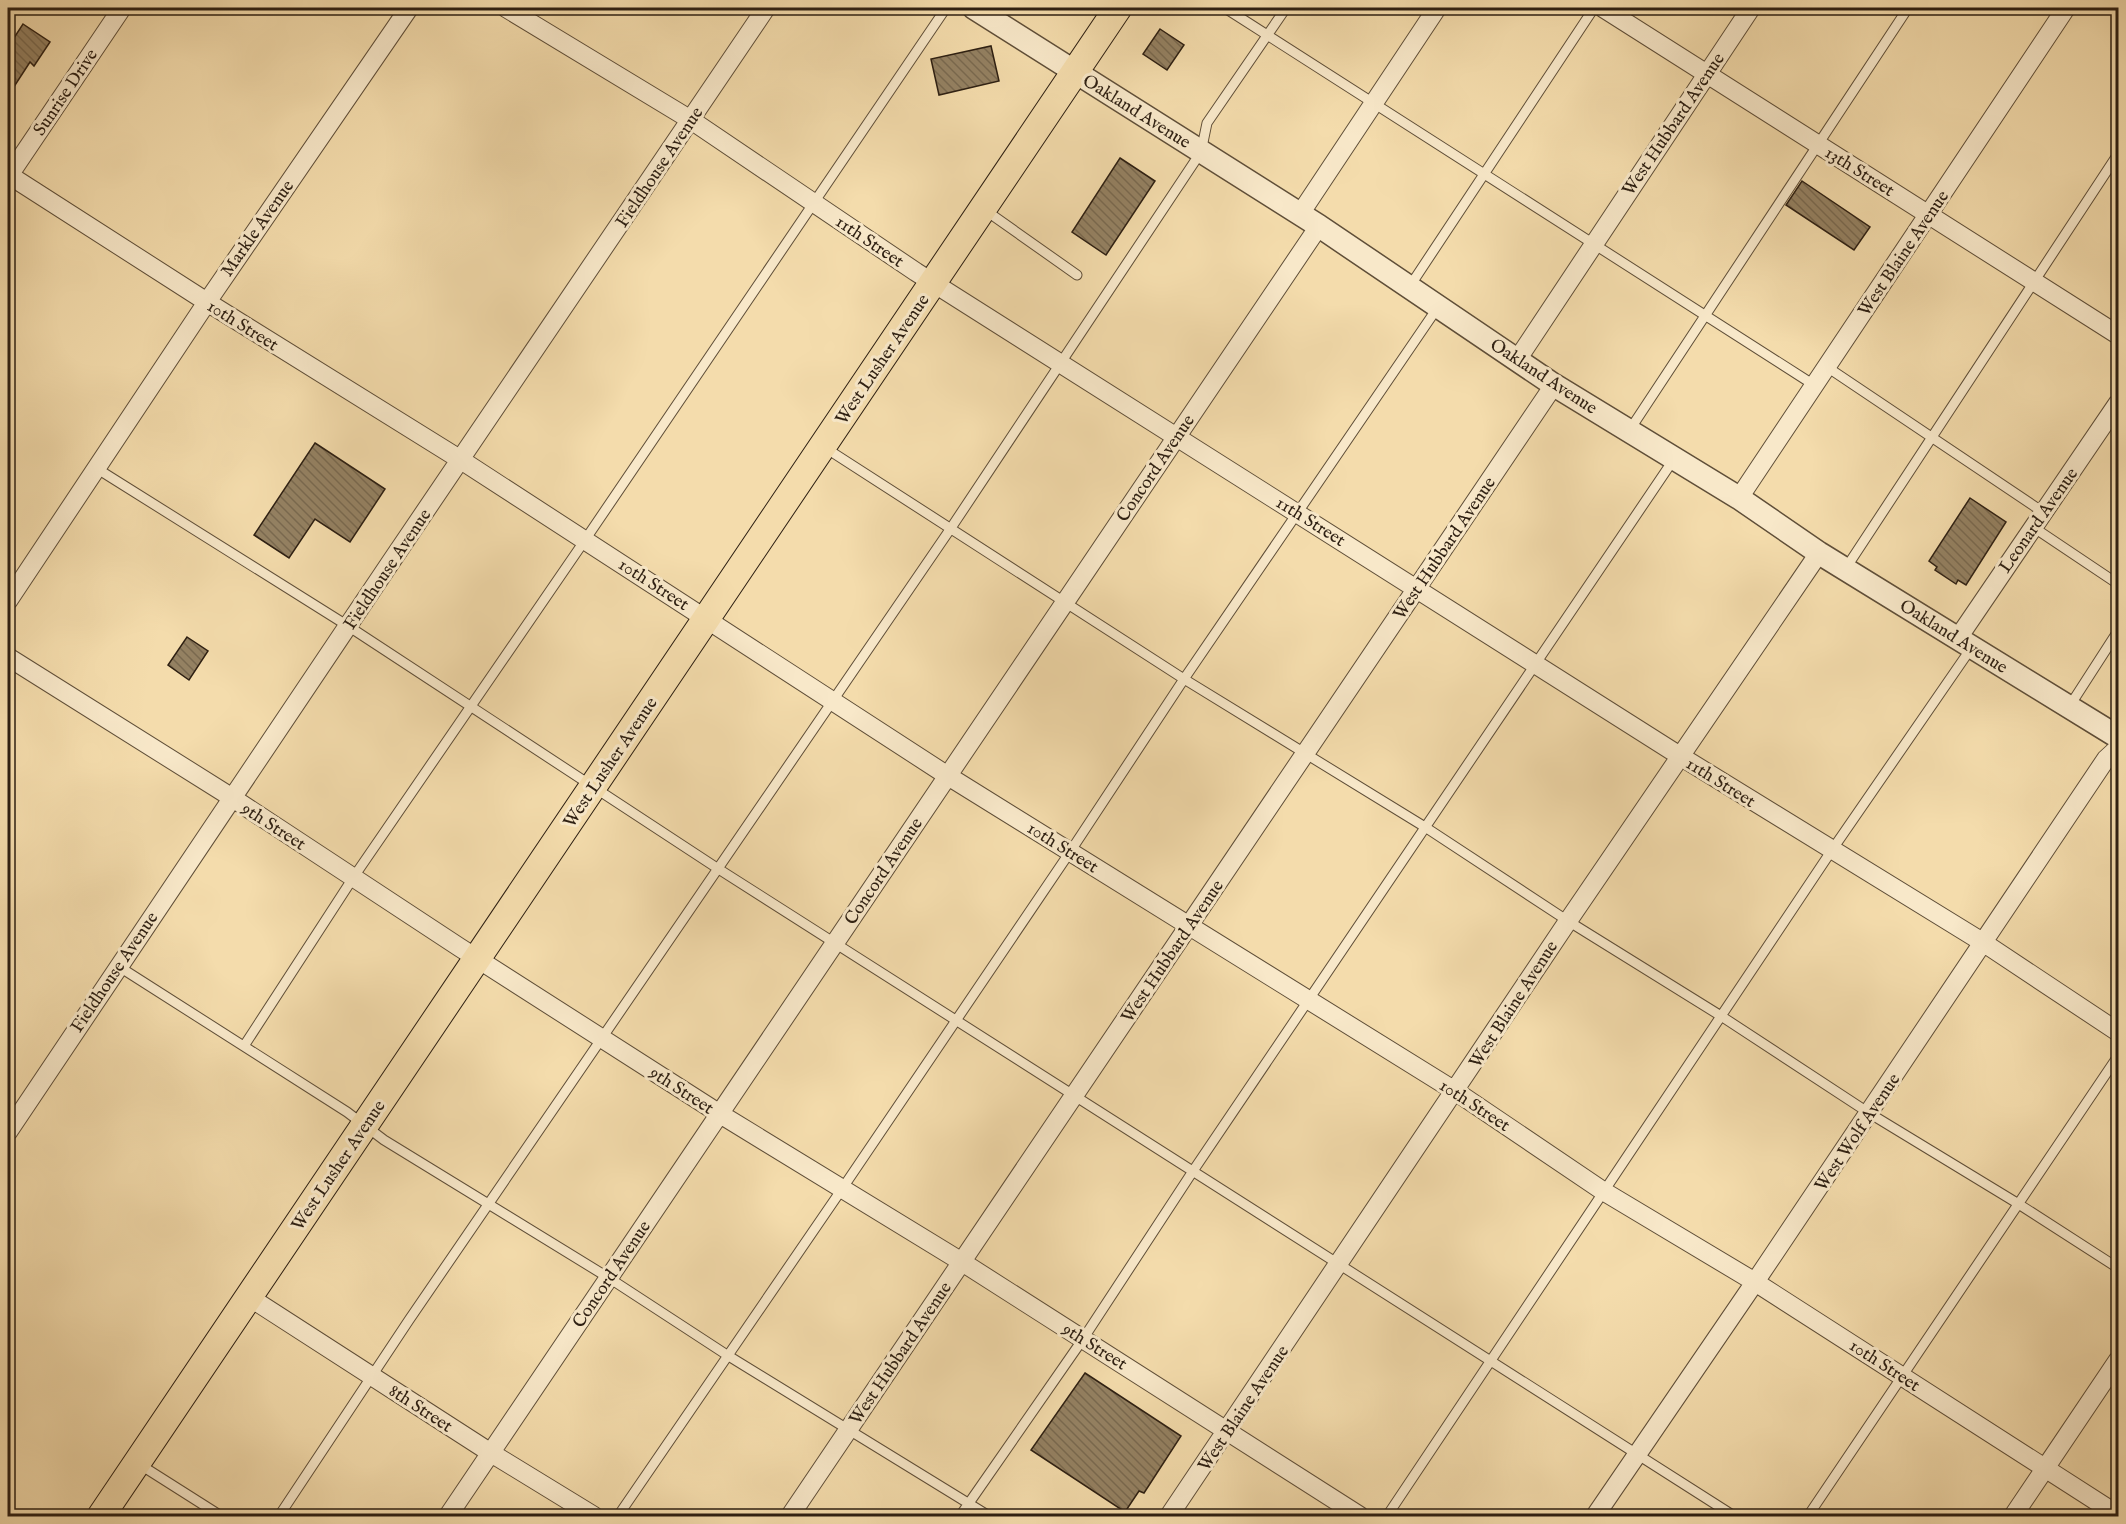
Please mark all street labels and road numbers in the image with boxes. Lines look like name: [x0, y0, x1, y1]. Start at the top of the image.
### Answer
street label: Sunrise Drive: [29, 45, 104, 141]
street label: West Hubbard Avenue: [1618, 49, 1731, 201]
street label: Oakland Avenue: [1078, 70, 1195, 155]
street label: Fieldhouse Avenue: [611, 103, 709, 233]
street label: 13th Street: [1820, 142, 1898, 203]
street label: Markle Avenue: [216, 176, 300, 282]
street label: West Blaine Avenue: [1854, 186, 1955, 321]
street label: 11th Street: [830, 211, 908, 274]
street label: West Lusher Avenue: [831, 290, 935, 430]
street label: 10th Street: [202, 295, 282, 357]
street label: Oakland Avenue: [1485, 334, 1601, 420]
street label: Concord Avenue: [1112, 411, 1201, 527]
street label: Leonard Avenue: [1994, 464, 2084, 578]
street label: West Hubbard Avenue: [1389, 473, 1502, 625]
street label: 11th Street: [1271, 492, 1349, 553]
street label: Fieldhouse Avenue: [339, 505, 437, 635]
street label: 10th Street: [613, 554, 693, 617]
street label: Oakland Avenue: [1895, 595, 2012, 680]
street label: West Lusher Avenue: [559, 693, 663, 833]
street label: 11th Street: [1681, 753, 1759, 814]
street label: 9th Street: [236, 797, 310, 857]
street label: Concord Avenue: [840, 814, 929, 930]
street label: 10th Street: [1022, 817, 1102, 879]
street label: West Hubbard Avenue: [1117, 876, 1230, 1028]
street label: Fieldhouse Avenue: [66, 908, 164, 1038]
street label: West Blaine Avenue: [1465, 937, 1564, 1073]
street label: 9th Street: [644, 1061, 718, 1121]
street label: West Wolf Avenue: [1810, 1070, 1906, 1196]
street label: 10th Street: [1434, 1075, 1514, 1138]
street label: West Lusher Avenue: [287, 1096, 391, 1236]
street label: Concord Avenue: [568, 1217, 657, 1333]
street label: West Hubbard Avenue: [845, 1278, 958, 1430]
street label: 9th Street: [1057, 1318, 1131, 1376]
street label: 10th Street: [1844, 1335, 1924, 1398]
street label: West Blaine Avenue: [1194, 1341, 1295, 1476]
street label: 8th Street: [384, 1380, 456, 1438]

